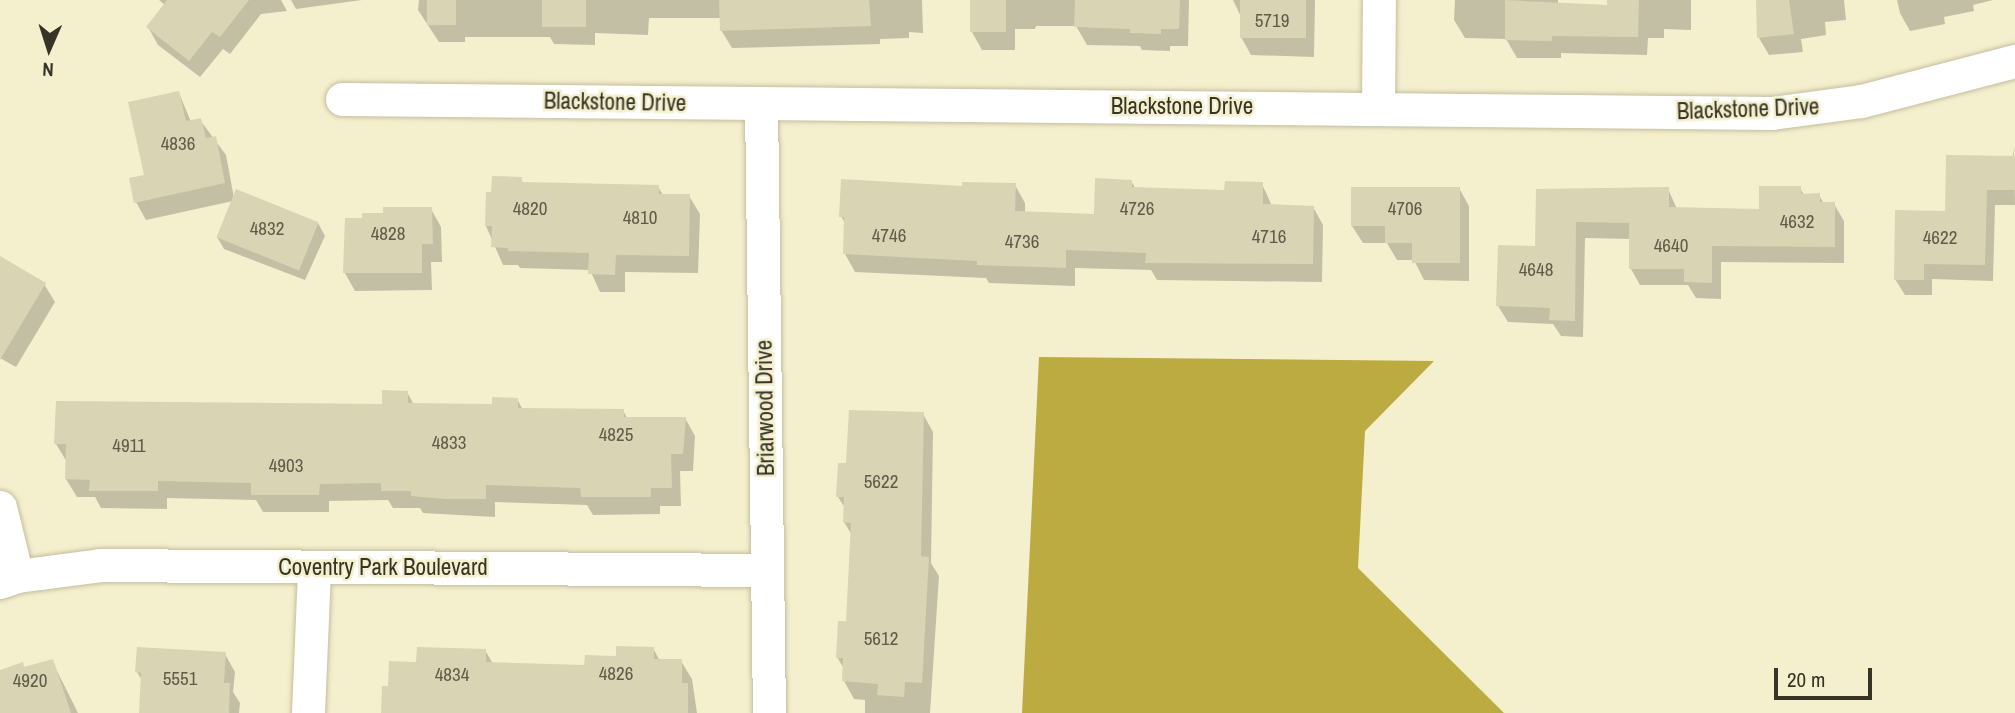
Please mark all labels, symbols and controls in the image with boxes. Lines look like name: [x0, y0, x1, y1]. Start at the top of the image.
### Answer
house number: 5719: [1255, 10, 1289, 32]
north arrow: [14, 14, 84, 84]
text: N: [42, 57, 54, 83]
street label: Blackstone Drive: [543, 87, 687, 117]
street label: Blackstone Drive: [1111, 92, 1253, 120]
street label: Blackstone Drive: [1676, 93, 1820, 125]
house number: 4836: [161, 133, 195, 155]
house number: 4820: [513, 198, 547, 220]
house number: 4726: [1120, 198, 1154, 220]
house number: 4706: [1388, 198, 1422, 220]
house number: 4810: [623, 207, 657, 229]
house number: 4632: [1780, 211, 1814, 233]
house number: 4832: [250, 218, 284, 240]
house number: 4828: [371, 223, 405, 245]
house number: 4746: [872, 225, 906, 247]
house number: 4716: [1252, 226, 1286, 248]
house number: 4622: [1923, 227, 1957, 249]
house number: 4736: [1005, 231, 1039, 253]
house number: 4640: [1654, 235, 1688, 257]
house number: 4648: [1519, 259, 1553, 281]
street label: Briarwood Drive: [750, 340, 780, 476]
house number: 4825: [599, 424, 633, 446]
house number: 4833: [432, 432, 466, 454]
house number: 4911: [112, 435, 146, 457]
house number: 4903: [269, 455, 303, 477]
house number: 5622: [864, 471, 898, 493]
street label: Coventry Park Boulevard: [278, 553, 488, 581]
house number: 5612: [864, 628, 898, 650]
scale bar: [1777, 654, 1875, 698]
house number: 4826: [599, 663, 633, 685]
house number: 4834: [435, 664, 469, 686]
text: 20 m: [1787, 665, 1825, 694]
house number: 5551: [163, 668, 197, 690]
house number: 4920: [13, 670, 47, 692]

